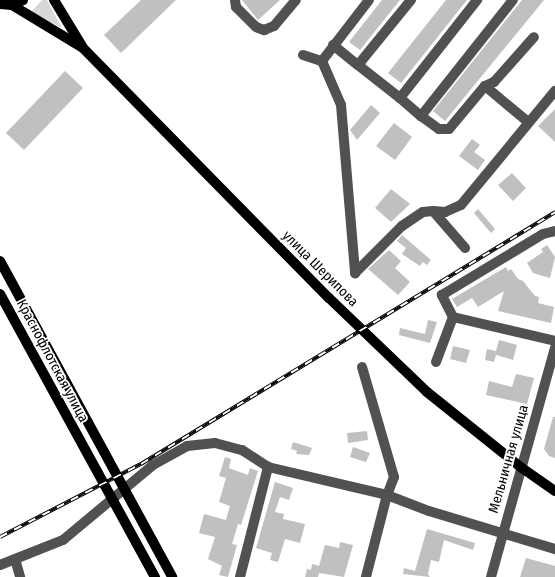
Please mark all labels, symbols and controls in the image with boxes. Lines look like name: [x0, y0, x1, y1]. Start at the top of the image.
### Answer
street label: улица Шерипова: [279, 228, 361, 310]
street label: Краснофлотская улица: [12, 297, 92, 425]
street label: Мельничная улица: [485, 403, 533, 515]

